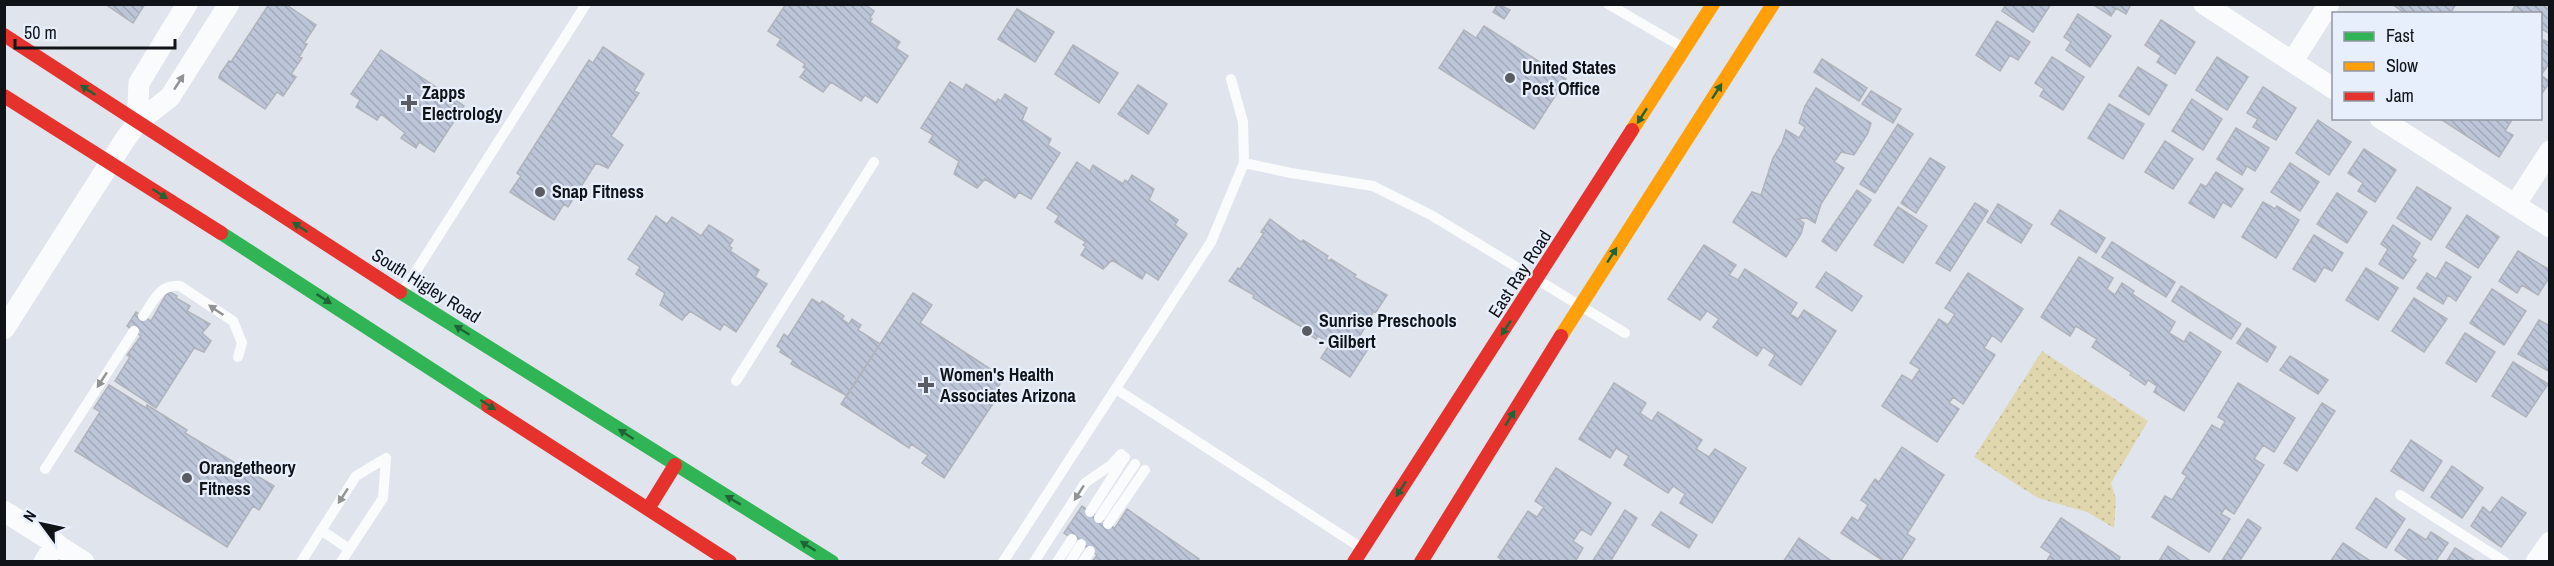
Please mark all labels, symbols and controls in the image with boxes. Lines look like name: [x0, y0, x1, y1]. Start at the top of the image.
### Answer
scale bar: [15, 12, 176, 50]
legend: [2332, 12, 2542, 120]
text: 50 m: [24, 20, 57, 45]
text: Fast: [2386, 23, 2414, 48]
text: Slow: [2386, 53, 2418, 78]
place label: United States Post Office: [1522, 55, 1616, 101]
marker: United States Post Office: [1503, 71, 1517, 85]
one-way arrow: [173, 74, 184, 91]
place label: Zapps Electrology: [422, 80, 503, 126]
one-way arrow: [1711, 83, 1722, 99]
text: Jam: [2386, 83, 2414, 108]
one-way arrow: [80, 85, 97, 96]
marker: Zapps Electrology: [400, 94, 418, 112]
one-way arrow: [1637, 108, 1648, 124]
place label: Snap Fitness: [552, 179, 644, 204]
marker: Snap Fitness: [533, 185, 547, 199]
one-way arrow: [152, 188, 168, 199]
one-way arrow: [293, 221, 309, 233]
street label: East Ray Road: [1482, 225, 1557, 322]
street label: South Higley Road: [367, 242, 485, 329]
one-way arrow: [1606, 247, 1617, 263]
one-way arrow: [316, 294, 332, 305]
one-way arrow: [209, 304, 225, 316]
place label: Sunrise Preschools - Gilbert: [1319, 308, 1457, 354]
one-way arrow: [1500, 320, 1512, 336]
marker: Sunrise Preschools - Gilbert: [1300, 324, 1314, 338]
one-way arrow: [454, 325, 470, 336]
place label: Women's Health Associates Arizona: [940, 362, 1076, 408]
one-way arrow: [97, 372, 108, 388]
marker: Women's Health Associates Arizona: [917, 376, 935, 394]
one-way arrow: [479, 399, 495, 411]
one-way arrow: [1505, 410, 1516, 426]
one-way arrow: [618, 428, 634, 439]
place label: Orangetheory Fitness: [199, 455, 297, 501]
marker: Orangetheory Fitness: [180, 471, 194, 485]
one-way arrow: [1396, 481, 1407, 497]
one-way arrow: [1073, 485, 1084, 501]
one-way arrow: [338, 488, 349, 504]
north arrow: [12, 494, 72, 554]
one-way arrow: [725, 494, 741, 505]
text: N: [18, 506, 41, 526]
one-way arrow: [799, 540, 816, 551]

